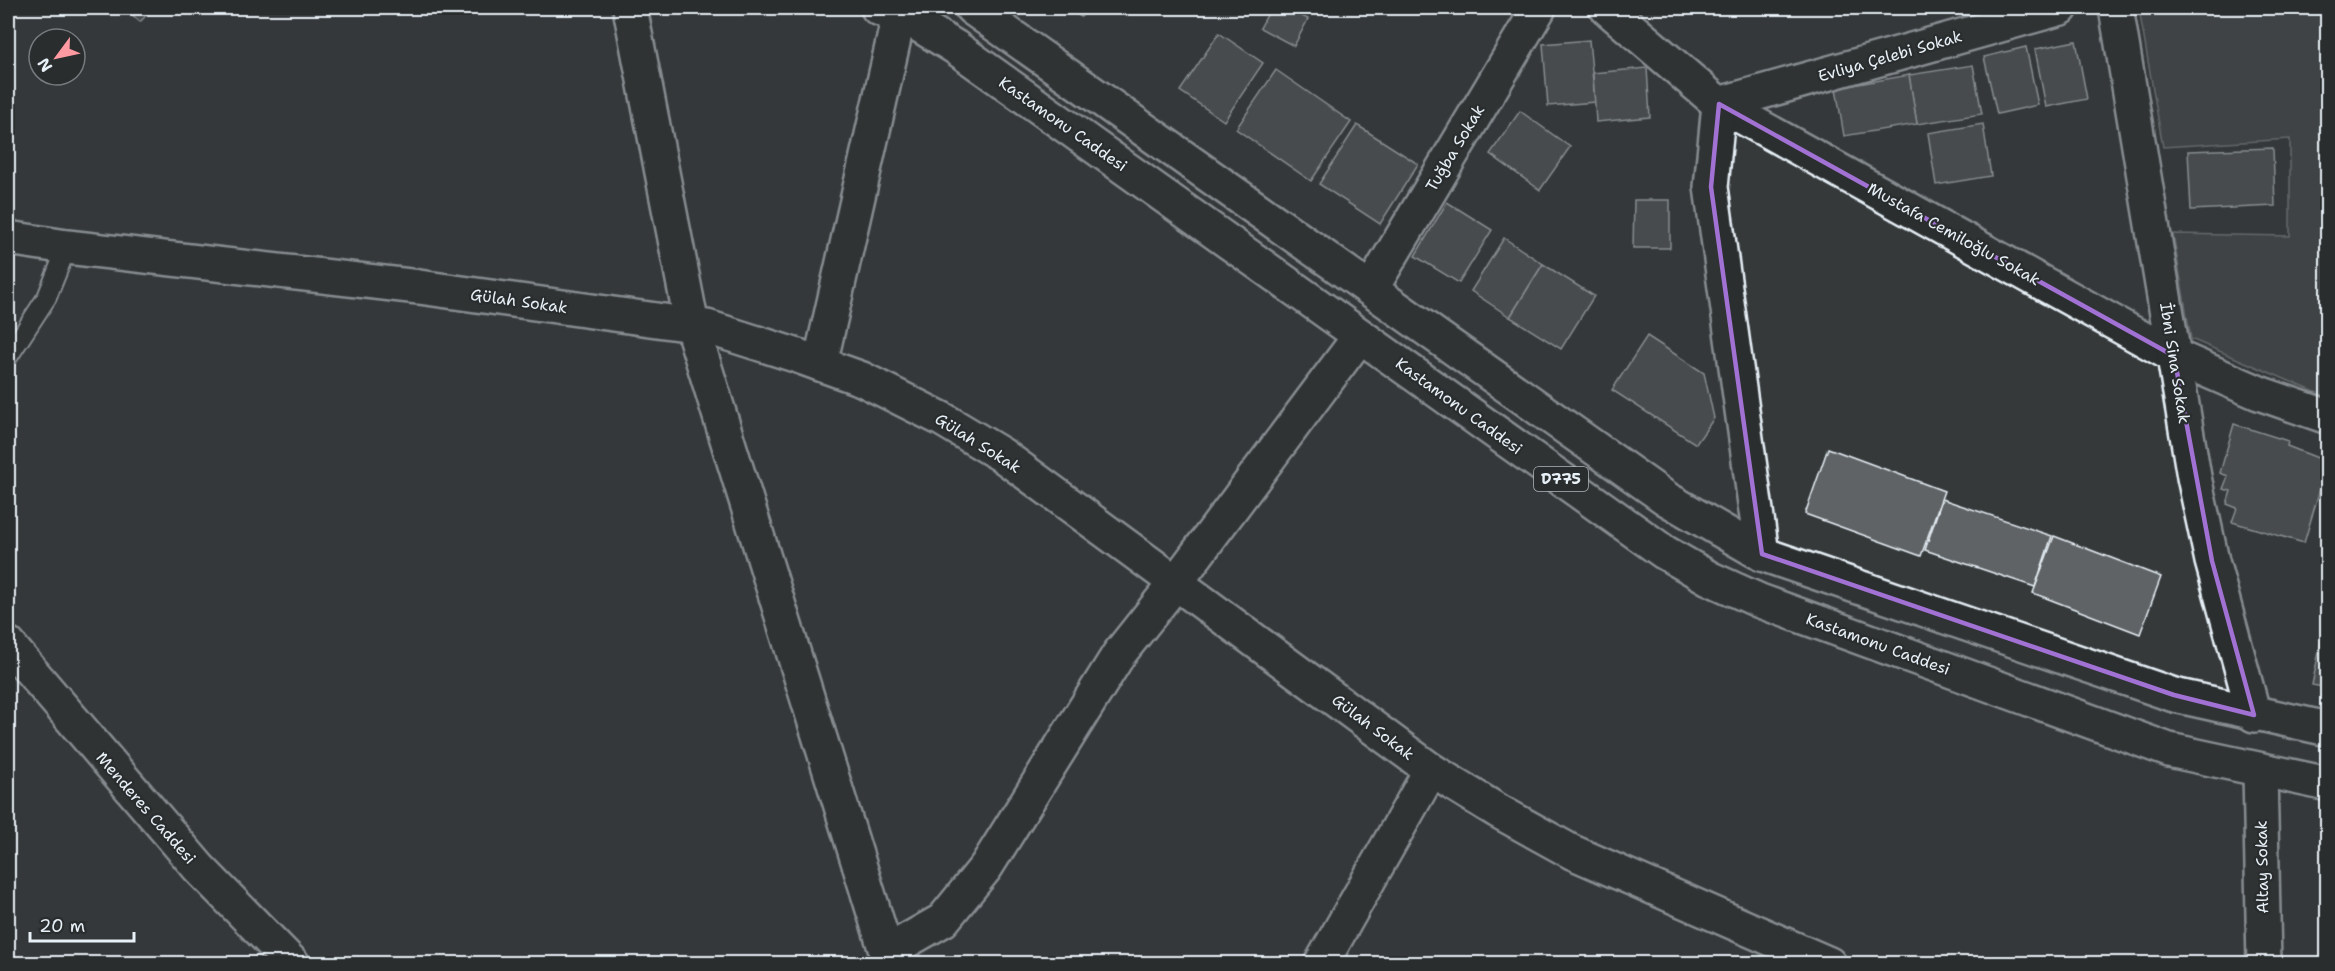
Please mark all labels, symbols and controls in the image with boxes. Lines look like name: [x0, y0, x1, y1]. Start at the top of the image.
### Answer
street label: Evliya Çelebi Sokak: [1816, 25, 1964, 87]
north arrow: [27, 27, 87, 87]
text: N: [33, 54, 57, 76]
street label: Kastamonu Caddesi: [995, 72, 1131, 176]
street label: Tuğba Sokak: [1421, 101, 1489, 195]
street label: Mustafa Cemiloğlu Sokak: [1864, 178, 2044, 290]
street label: Gülah Sokak: [469, 284, 569, 318]
street label: İbni Sina Sokak: [2155, 301, 2195, 425]
street label: Kastamonu Caddesi: [1391, 353, 1527, 459]
street label: Gülah Sokak: [931, 408, 1025, 478]
road number: D775: [1534, 467, 1588, 491]
street label: Kastamonu Caddesi: [1803, 608, 1953, 680]
street label: Gülah Sokak: [1328, 689, 1418, 765]
street label: Menderes Caddesi: [92, 748, 200, 868]
street label: Altay Sokak: [2251, 820, 2273, 914]
scale bar: [30, 905, 134, 943]
text: 20 m: [39, 914, 85, 938]

